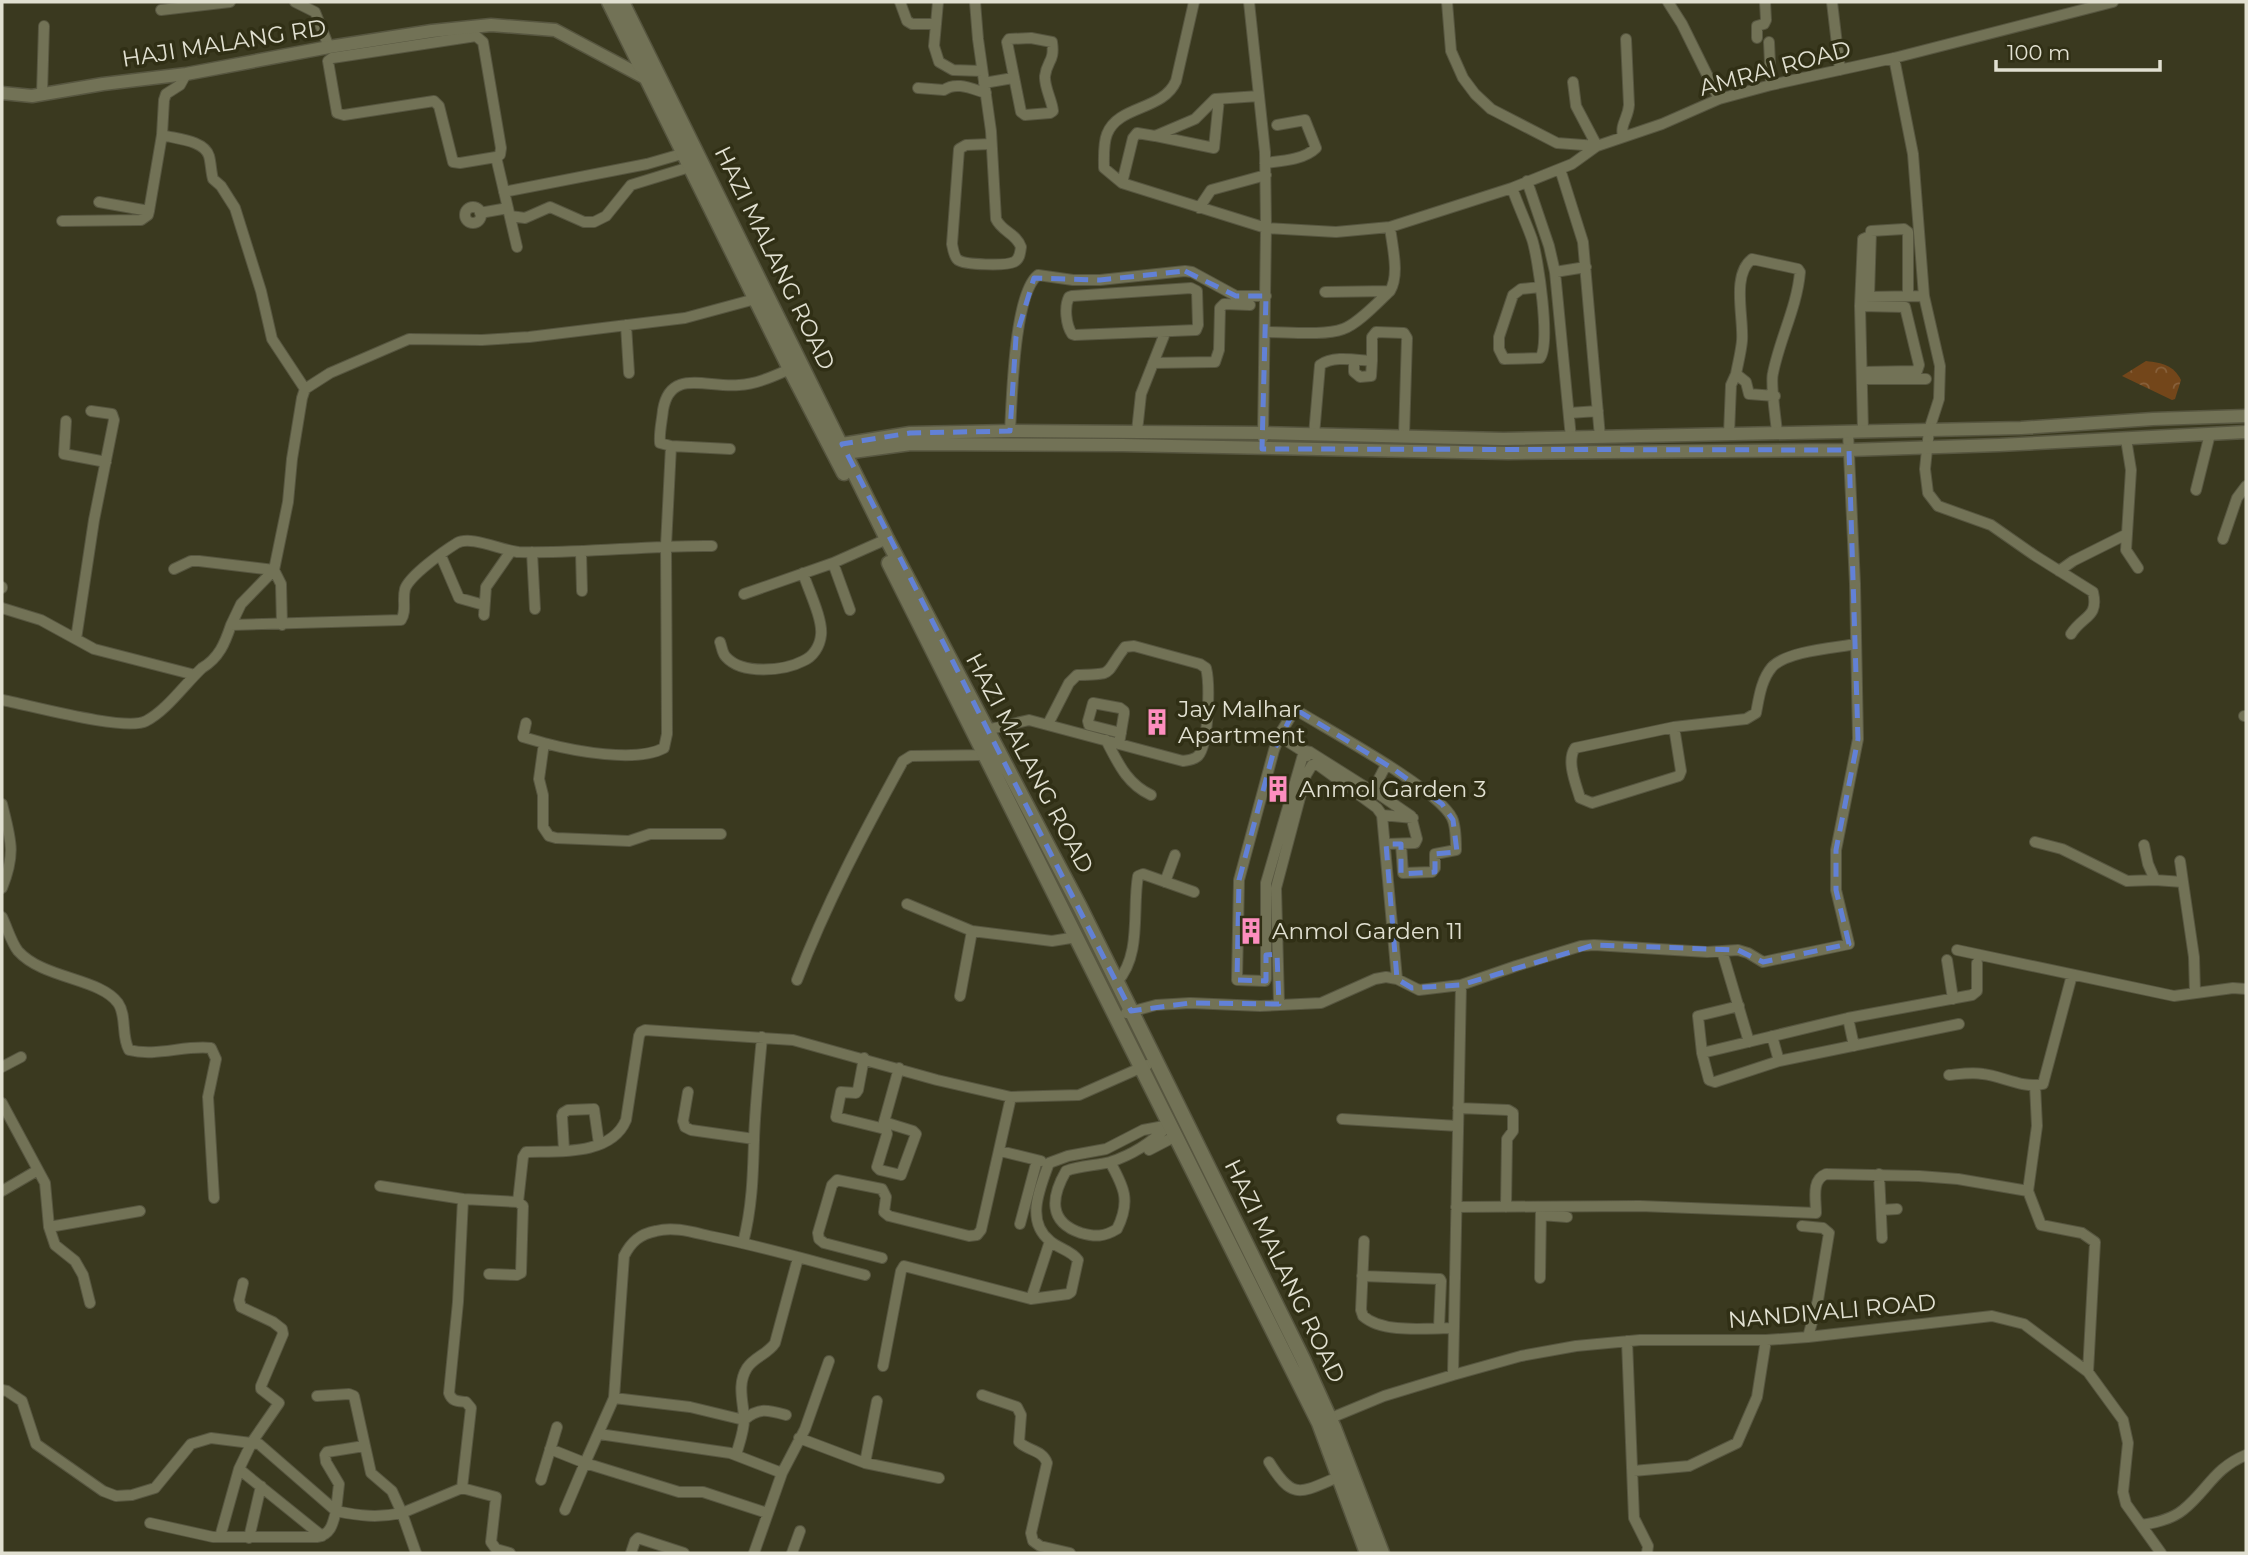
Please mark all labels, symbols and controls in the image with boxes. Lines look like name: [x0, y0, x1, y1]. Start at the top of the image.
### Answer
street label: HAJI MALANG RD: [120, 13, 328, 73]
scale bar: [1996, 28, 2160, 72]
street label: AMRAI ROAD: [1696, 34, 1854, 102]
text: 100 m: [2007, 40, 2070, 65]
street label: HAZI MALANG ROAD: [709, 142, 841, 374]
street label: HAZI MALANG ROAD: [960, 648, 1100, 878]
place label: Jay Malhar Apartment: [1177, 695, 1306, 749]
building icon: Jay Malhar Apartment: [1142, 707, 1172, 737]
building icon: Anmol Garden 3: [1263, 774, 1293, 804]
place label: Anmol Garden 3: [1299, 775, 1486, 803]
building icon: Anmol Garden 11: [1236, 916, 1266, 946]
place label: Anmol Garden 11: [1272, 917, 1463, 945]
street label: HAZI MALANG ROAD: [1219, 1155, 1351, 1387]
street label: NANDIVALI ROAD: [1727, 1288, 1937, 1334]

